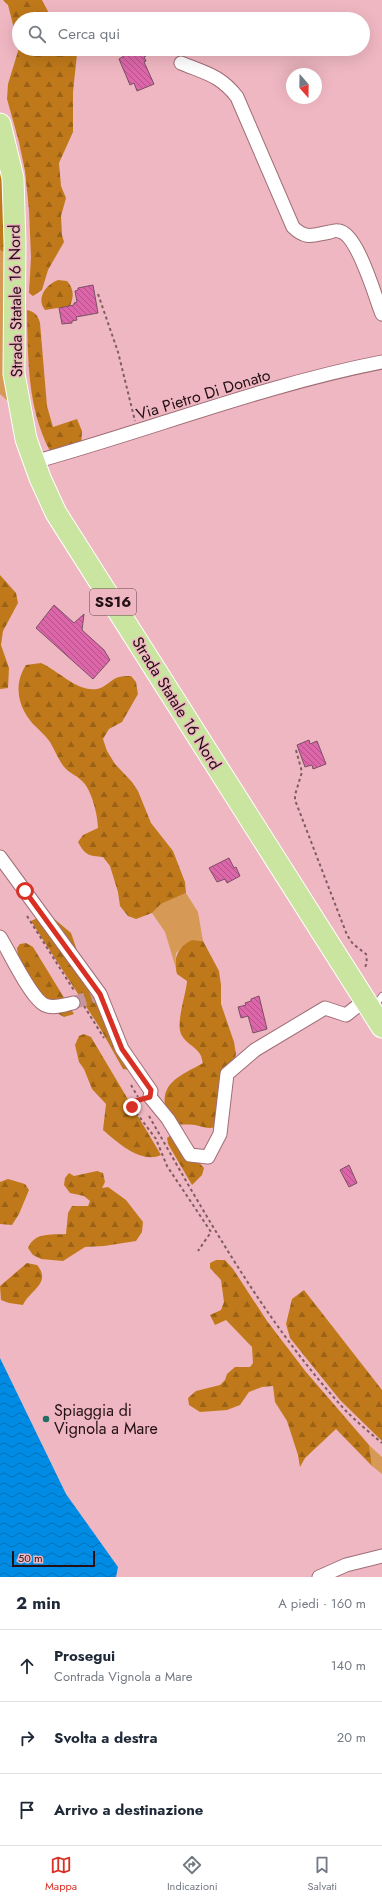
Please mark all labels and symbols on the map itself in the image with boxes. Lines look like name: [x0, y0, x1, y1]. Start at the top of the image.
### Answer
north arrow: [286, 68, 322, 104]
street label: Strada Statale 16 Nord: [3, 224, 28, 378]
street label: Via Pietro Di Donato: [133, 363, 273, 426]
road number: SS16: [90, 589, 136, 615]
street label: Strada Statale 16 Nord: [126, 632, 227, 774]
route start: [16, 882, 34, 900]
route end: [123, 1098, 141, 1116]
place label: Spiaggia di Vignola a Mare: [54, 1399, 158, 1440]
marker: Spiaggia di Vignola a Mare: [41, 1414, 51, 1424]
scale bar: [12, 1549, 95, 1568]

